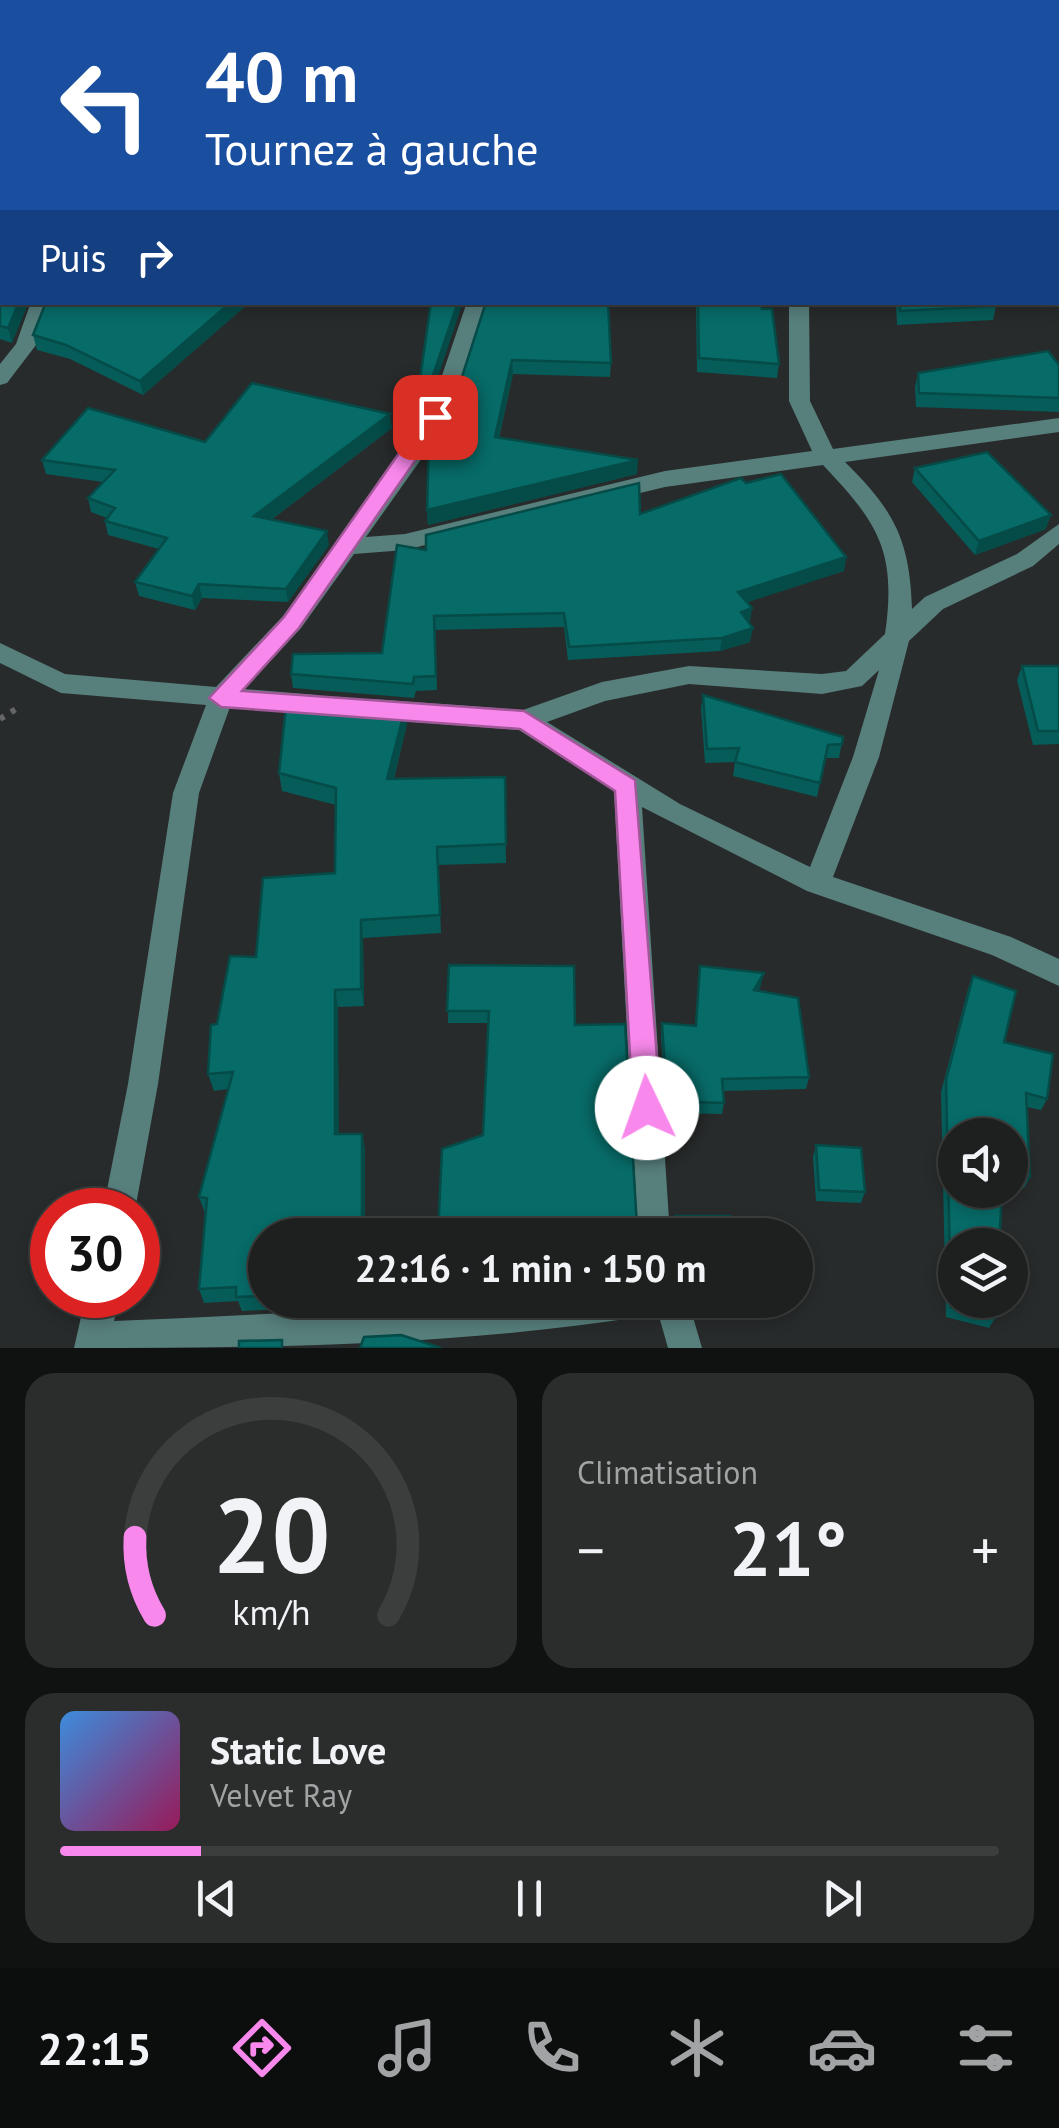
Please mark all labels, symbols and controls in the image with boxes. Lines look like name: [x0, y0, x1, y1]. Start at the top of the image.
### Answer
text: 40 m: [205, 31, 358, 121]
icon: left: [40, 40, 170, 170]
text: Tournez à gauche: [205, 119, 539, 177]
icon: right: [127, 230, 182, 285]
text: Puis: [40, 233, 107, 282]
pin: [393, 375, 478, 460]
icon: arrive: [408, 390, 463, 445]
position arrow: [595, 1056, 699, 1160]
map controls: [938, 1118, 1028, 1318]
button: sound: [938, 1118, 1028, 1208]
speed limit sign: 30: [30, 1188, 160, 1318]
button: layers: [938, 1228, 1028, 1318]
text: 22:16 · 1 min · 150 m: [355, 1243, 706, 1292]
text: Climatisation: [577, 1451, 758, 1493]
text: 20: [212, 1467, 330, 1602]
text: 21°: [729, 1500, 847, 1597]
text: −: [577, 1514, 605, 1585]
text: +: [971, 1514, 999, 1585]
text: km/h: [232, 1589, 310, 1635]
text: Static Love: [210, 1725, 386, 1774]
text: Velvet Ray: [210, 1774, 352, 1816]
icon: previous: [189, 1871, 244, 1926]
icon: pause: [502, 1871, 557, 1926]
icon: next: [815, 1871, 870, 1926]
icon: directions: [227, 2013, 297, 2083]
icon: music: [372, 2013, 442, 2083]
icon: phone: [517, 2013, 587, 2083]
icon: climate: [662, 2013, 732, 2083]
icon: car: [807, 2013, 877, 2083]
icon: filters: [951, 2013, 1021, 2083]
text: 22:15: [37, 2019, 152, 2077]

